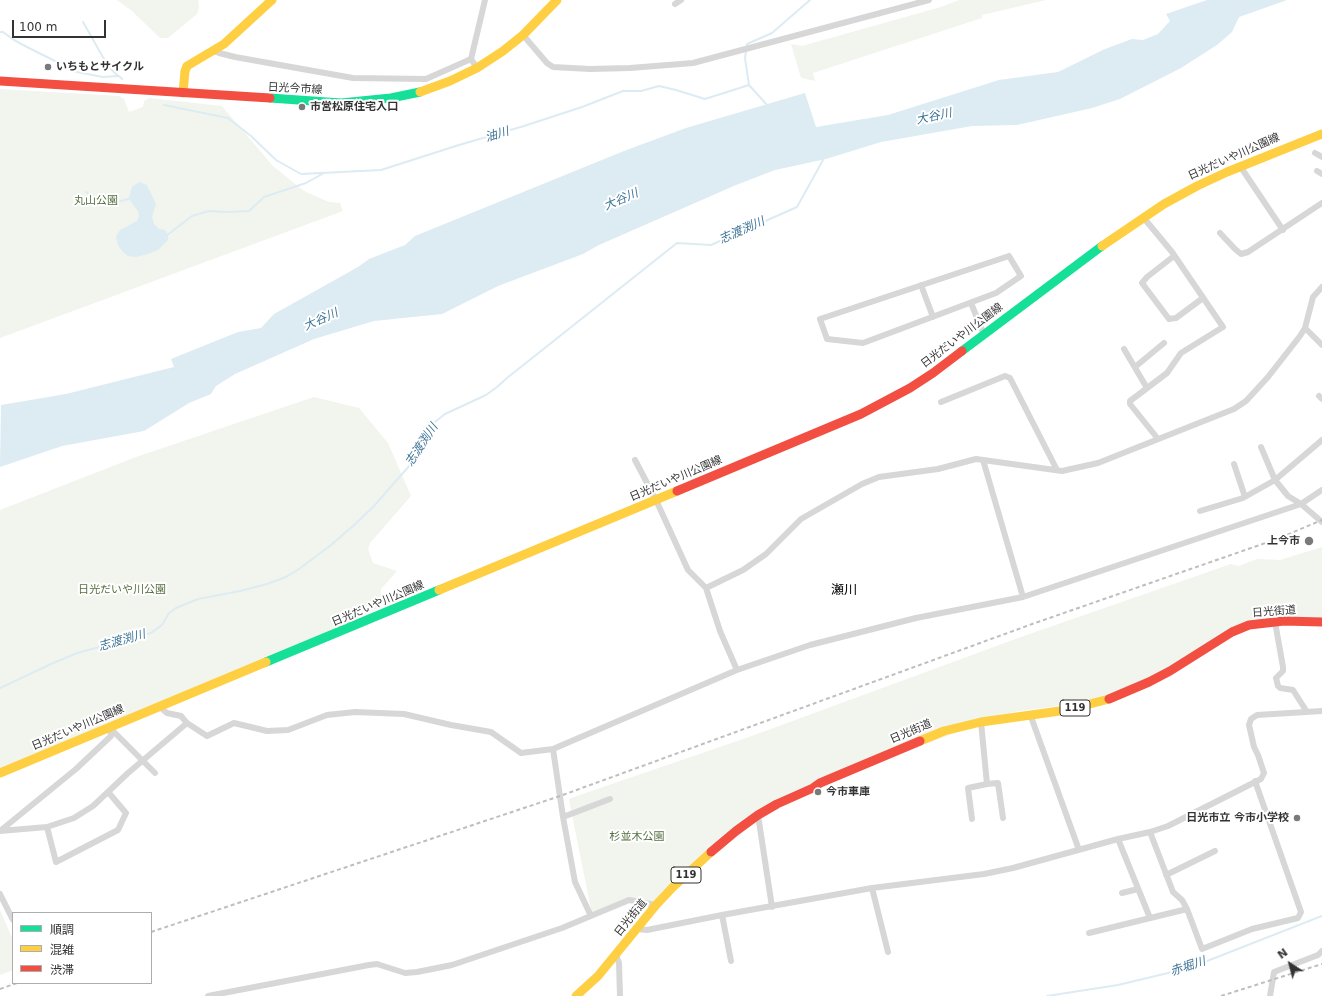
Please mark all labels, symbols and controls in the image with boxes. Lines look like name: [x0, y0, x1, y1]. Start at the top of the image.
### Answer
scale bar: [14, 12, 108, 38]
text: 100 m: [19, 20, 57, 34]
place label: いちもとサイクル: [56, 60, 144, 74]
marker: いちもとサイクル: [43, 62, 53, 72]
street label: 日光今市線: [267, 81, 323, 97]
place label: 市営松原住宅入口: [310, 100, 398, 114]
marker: 市営松原住宅入口: [297, 102, 307, 112]
water label: 大谷川: [915, 106, 953, 128]
water label: 油川: [483, 125, 511, 145]
street label: 日光だいや川公園線: [1186, 131, 1282, 183]
water label: 大谷川: [602, 186, 640, 214]
park label: 丸山公園: [74, 194, 118, 208]
water label: 志渡渕川: [717, 215, 767, 247]
street label: 日光だいや川公園線: [918, 301, 1006, 371]
water label: 大谷川: [302, 306, 340, 334]
water label: 志渡渕川: [403, 421, 441, 469]
street label: 日光だいや川公園線: [628, 454, 724, 504]
place label: 上今市: [1267, 534, 1300, 548]
marker: 上今市: [1303, 535, 1315, 547]
street label: 日光だいや川公園線: [330, 579, 426, 629]
park label: 日光だいや川公園: [78, 583, 166, 597]
district label: 瀬川: [831, 583, 857, 599]
street label: 日光街道: [1252, 604, 1296, 620]
water label: 志渡渕川: [97, 627, 147, 655]
road number: 119: [1060, 700, 1090, 716]
street label: 日光だいや川公園線: [30, 703, 126, 753]
street label: 日光街道: [888, 717, 934, 747]
place label: 今市車庫: [826, 785, 870, 799]
marker: 今市車庫: [813, 787, 823, 797]
place label: 日光市立 今市小学校: [1186, 811, 1289, 825]
marker: 日光市立 今市小学校: [1292, 813, 1302, 823]
park label: 杉並木公園: [610, 830, 664, 844]
road number: 119: [671, 867, 701, 883]
street label: 日光街道: [612, 897, 650, 939]
legend: [12, 912, 152, 984]
text: 順調: [50, 923, 74, 937]
text: 混雑: [50, 943, 74, 957]
north arrow: [1270, 944, 1310, 984]
text: N: [1275, 946, 1290, 962]
water label: 赤堀川: [1169, 955, 1207, 979]
text: 渋滞: [50, 963, 74, 977]

